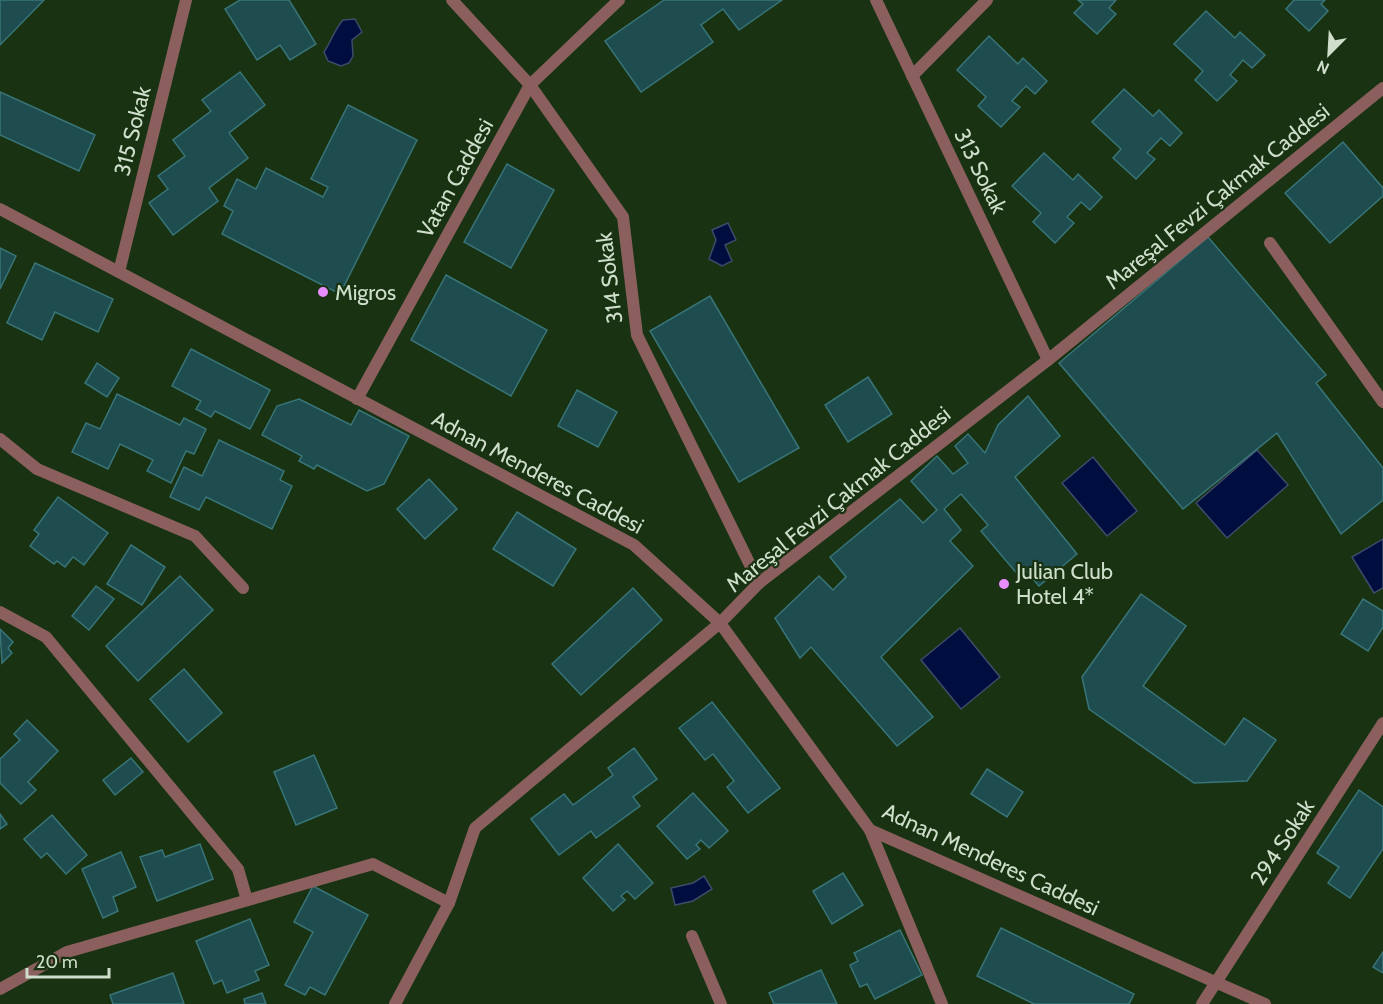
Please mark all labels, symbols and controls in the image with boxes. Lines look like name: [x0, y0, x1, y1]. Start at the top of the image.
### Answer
north arrow: [1299, 24, 1359, 84]
text: N: [1314, 56, 1332, 78]
street label: 315 Sokak: [108, 84, 157, 179]
street label: Mareşal Fevzi Çakmak Caddesi: [1100, 98, 1335, 295]
street label: Vatan Caddesi: [412, 114, 499, 242]
street label: 313 Sokak: [948, 124, 1013, 218]
street label: 314 Sokak: [590, 231, 628, 325]
place label: Migros: [335, 279, 396, 306]
marker: Migros: [316, 285, 330, 299]
street label: Mareşal Fevzi Çakmak Caddesi: [721, 401, 956, 598]
street label: Adnan Menderes Caddesi: [427, 405, 648, 540]
place label: Julian Club Hotel 4*: [1015, 558, 1113, 610]
marker: Julian Club Hotel 4*: [997, 577, 1011, 591]
street label: 294 Sokak: [1245, 794, 1320, 890]
street label: Adnan Menderes Caddesi: [878, 797, 1103, 922]
scale bar: [27, 941, 110, 979]
text: 20 m: [36, 951, 78, 973]

